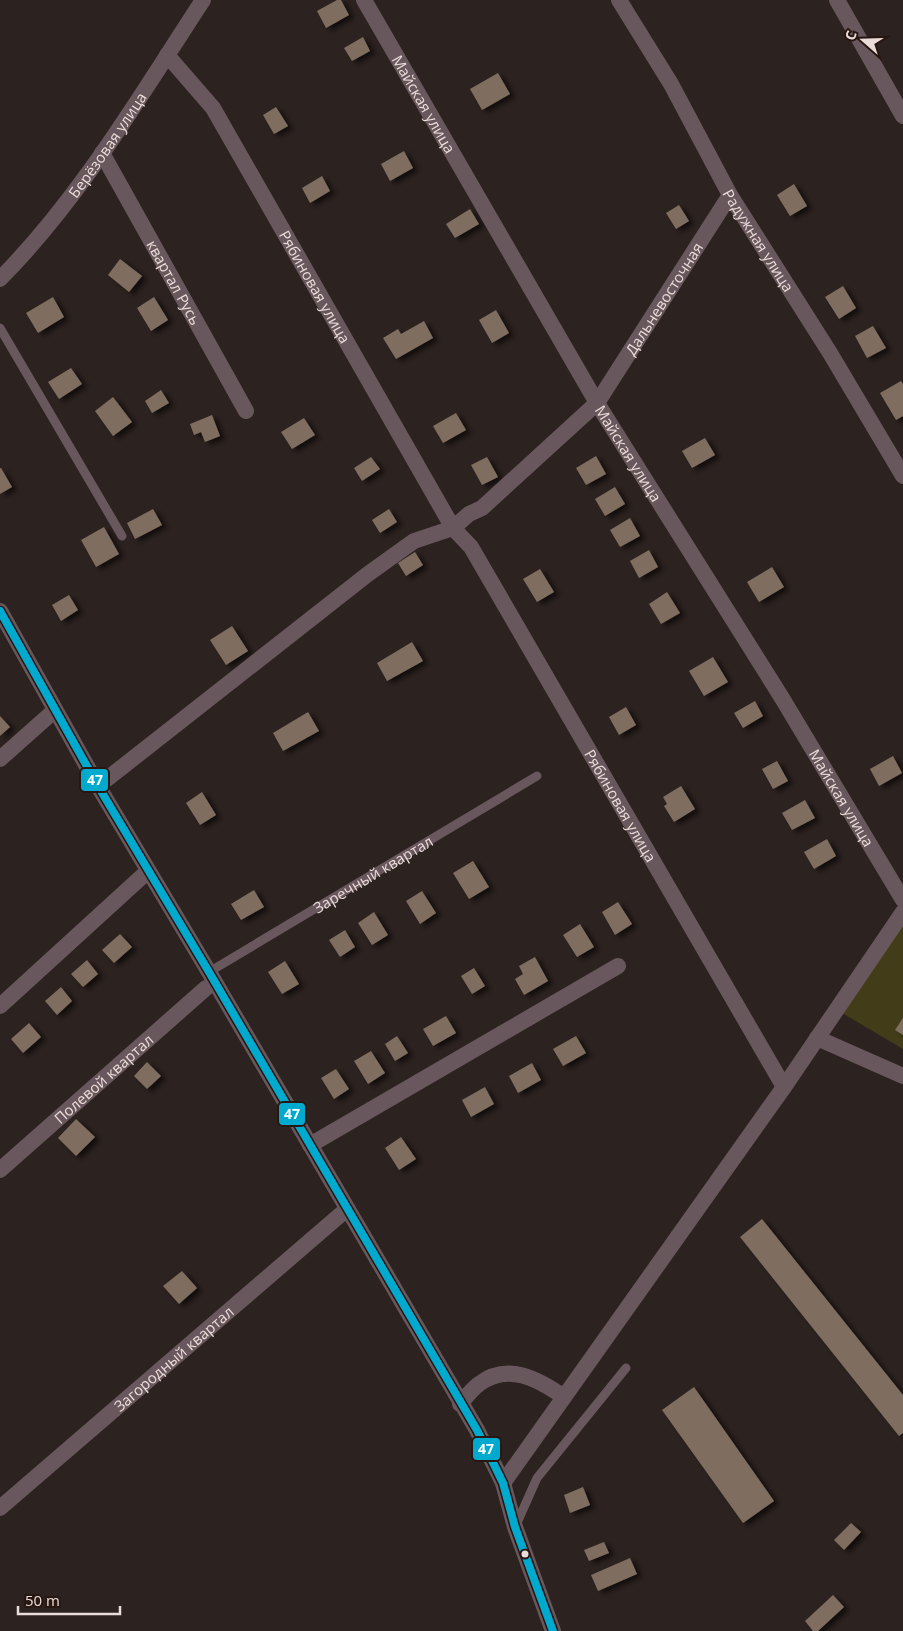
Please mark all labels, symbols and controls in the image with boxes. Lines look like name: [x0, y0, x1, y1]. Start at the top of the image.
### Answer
north arrow: [838, 15, 888, 65]
text: С: [840, 28, 861, 43]
street label: Майская улица: [388, 51, 460, 157]
street label: Берёзовая улица: [64, 88, 151, 202]
street label: Радужная улица: [719, 185, 799, 295]
street label: Рябиновая улица: [275, 227, 355, 347]
street label: квартал Русь: [142, 236, 206, 328]
street label: Дальневосточная: [620, 238, 707, 359]
street label: Майская улица: [591, 401, 666, 505]
street label: Майская улица: [805, 745, 879, 850]
street label: Рябиновая улица: [580, 746, 661, 865]
line badge: 47: [80, 768, 109, 792]
text: 47: [87, 770, 103, 789]
street label: Заречный квартал: [309, 831, 437, 918]
street label: Полевой квартал: [50, 1029, 157, 1128]
line badge: 47: [278, 1102, 306, 1126]
text: 47: [284, 1104, 300, 1123]
street label: Загородный квартал: [109, 1301, 238, 1416]
line badge: 47: [472, 1437, 501, 1461]
text: 47: [478, 1439, 494, 1458]
unlabelled marker: [520, 1549, 530, 1559]
scale bar: [18, 1584, 120, 1616]
text: 50 m: [25, 1590, 60, 1610]

